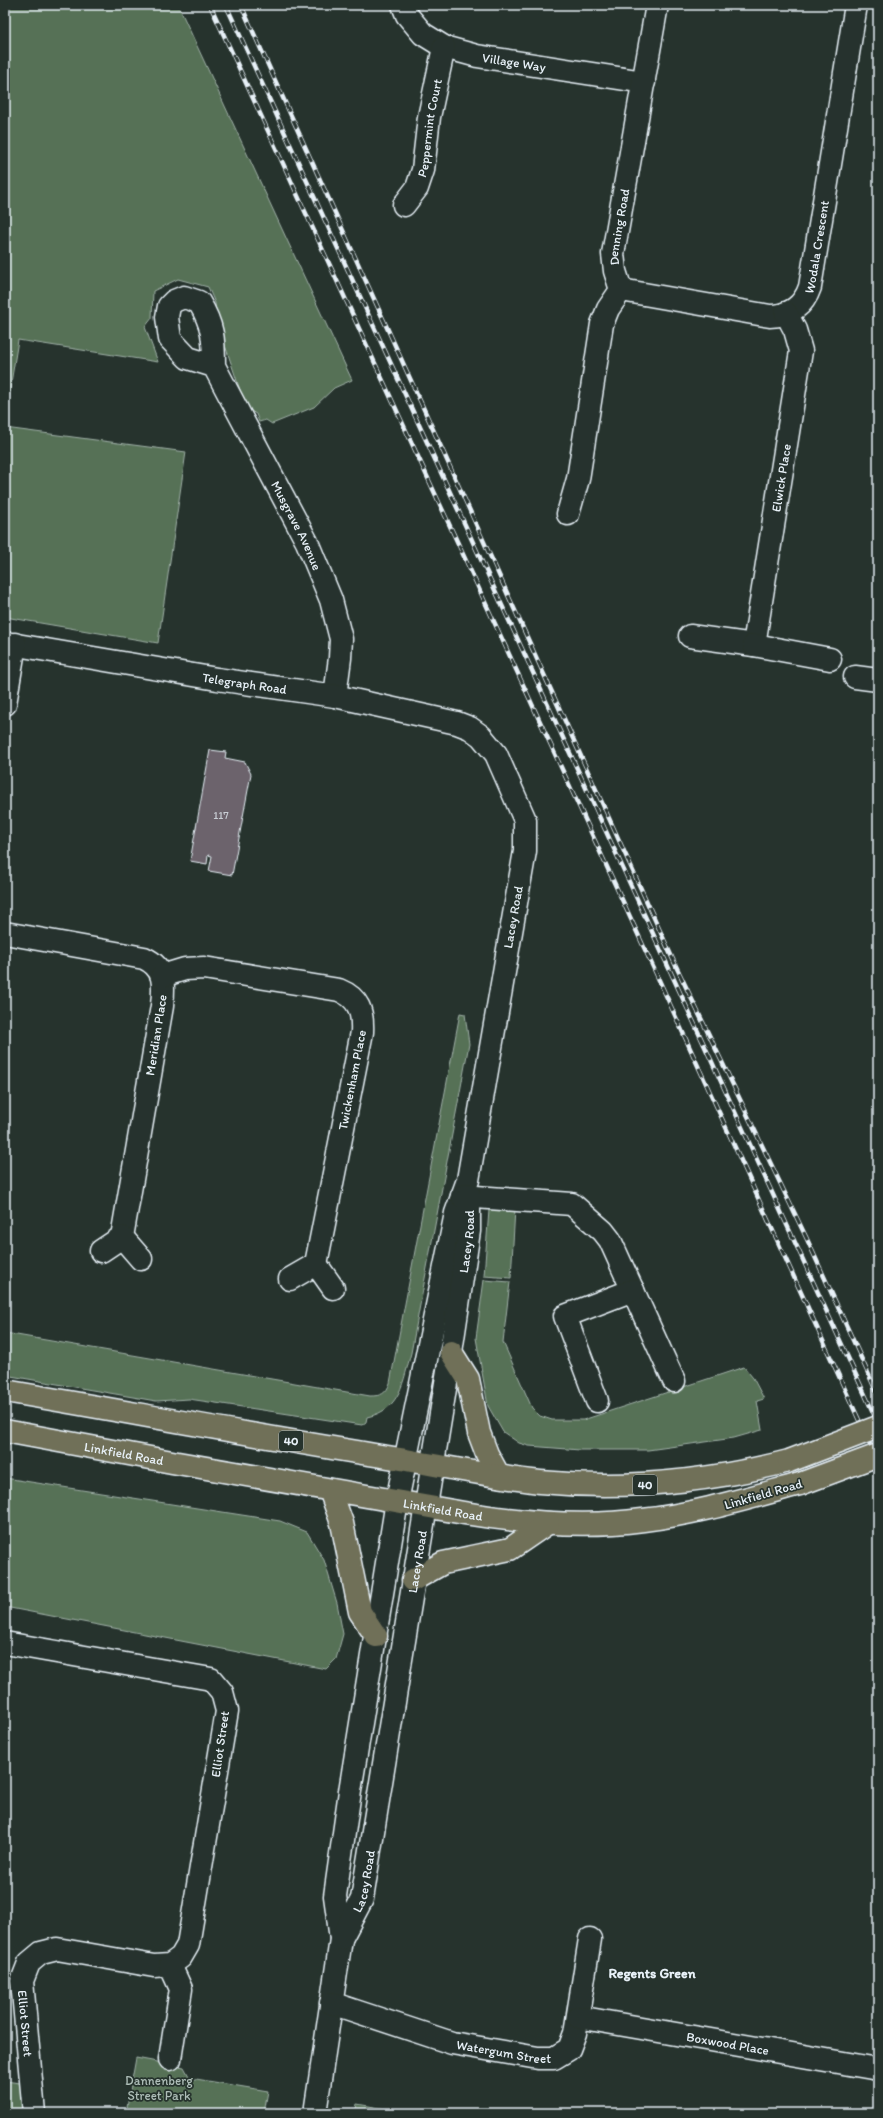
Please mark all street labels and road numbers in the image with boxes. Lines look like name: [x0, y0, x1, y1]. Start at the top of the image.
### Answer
street label: Village Way: [481, 49, 547, 74]
street label: Peppermint Court: [414, 77, 444, 179]
street label: Denning Road: [605, 187, 632, 266]
street label: Wodala Crescent: [801, 199, 832, 296]
street label: Elwick Place: [768, 443, 794, 513]
street label: Musgrave Avenue: [268, 478, 325, 572]
street label: Telegraph Road: [201, 669, 288, 696]
street label: Lacey Road: [500, 885, 526, 949]
street label: Meridian Place: [142, 993, 170, 1077]
street label: Twickenham Place: [335, 1029, 369, 1131]
street label: Lacey Road: [455, 1210, 477, 1274]
road number: 40: [279, 1431, 303, 1451]
street label: Linkfield Road: [83, 1438, 165, 1468]
road number: 40: [633, 1475, 657, 1495]
street label: Linkfield Road: [722, 1476, 804, 1512]
street label: Linkfield Road: [402, 1495, 484, 1523]
street label: Lacey Road: [404, 1529, 429, 1594]
street label: Elliot Street: [208, 1710, 232, 1778]
street label: Lacey Road: [349, 1849, 377, 1915]
street label: Elliot Street: [15, 1989, 36, 2057]
street label: Boxwood Place: [685, 2028, 770, 2057]
street label: Watergum Street: [455, 2036, 551, 2066]

